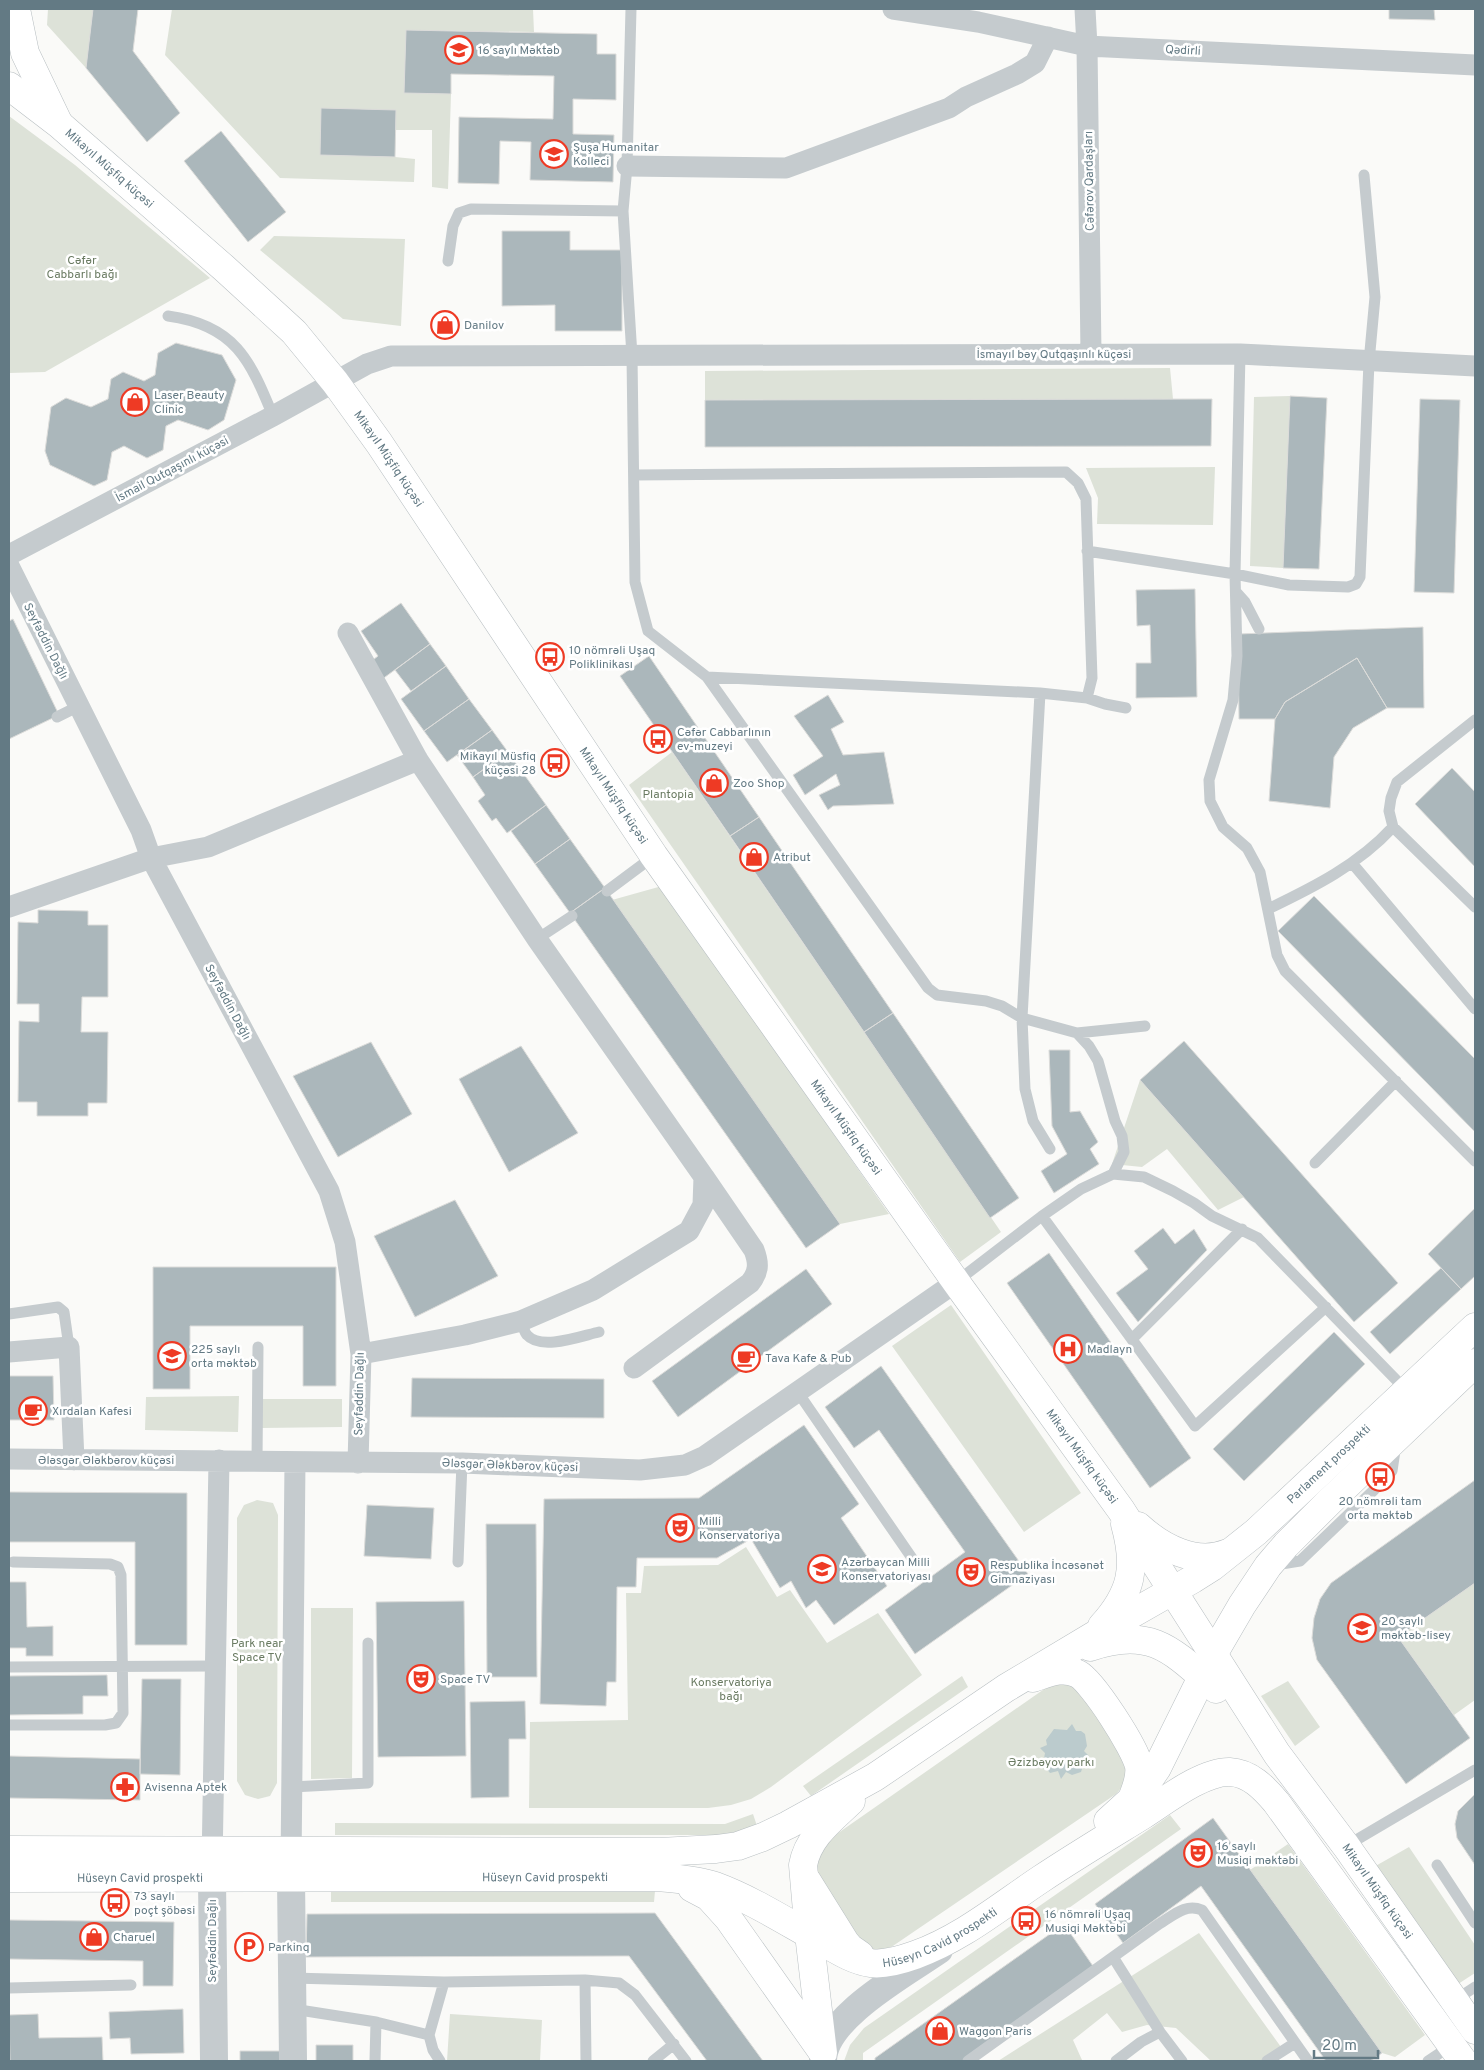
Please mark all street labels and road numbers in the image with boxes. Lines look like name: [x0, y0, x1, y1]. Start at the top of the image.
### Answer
street label: Qədirli: [1165, 42, 1201, 60]
street label: Mikayıl Müşfiq küçəsi: [61, 126, 157, 212]
street label: Cəfərov Qardaşları: [1081, 131, 1099, 231]
street label: İsmayıl bəy Qutqaşınlı küçəsi: [977, 347, 1131, 363]
street label: Mikayıl Müşfiq küçəsi: [349, 408, 426, 511]
street label: İsmail Qutqaşınlı küçəsi: [113, 433, 232, 507]
street label: Seyfəddin Dağlı: [19, 601, 71, 682]
street label: Mikayıl Müşfiq küçəsi: [575, 744, 651, 848]
street label: Seyfəddin Dağlı: [200, 962, 254, 1043]
street label: Mikayıl Müşfiq küçəsi: [806, 1077, 885, 1179]
street label: Seyfəddin Dağlı: [351, 1352, 369, 1436]
street label: Mikayıl Müşfiq küçəsi: [1042, 1406, 1121, 1507]
street label: Parlament prospekti: [1284, 1422, 1375, 1508]
street label: Ələsgər Ələkbərov küçəsi: [38, 1453, 174, 1469]
street label: Ələsgər Ələkbərov küçəsi: [441, 1456, 578, 1476]
street label: Mikayıl Müşfiq küçəsi: [1338, 1841, 1416, 1943]
street label: Hüseyn Cavid prospekti: [482, 1870, 608, 1886]
street label: Hüseyn Cavid prospekti: [77, 1871, 203, 1887]
street label: Seyfəddin Dağlı: [205, 1899, 221, 1983]
street label: Hüseyn Cavid prospekti: [882, 1905, 1001, 1972]

